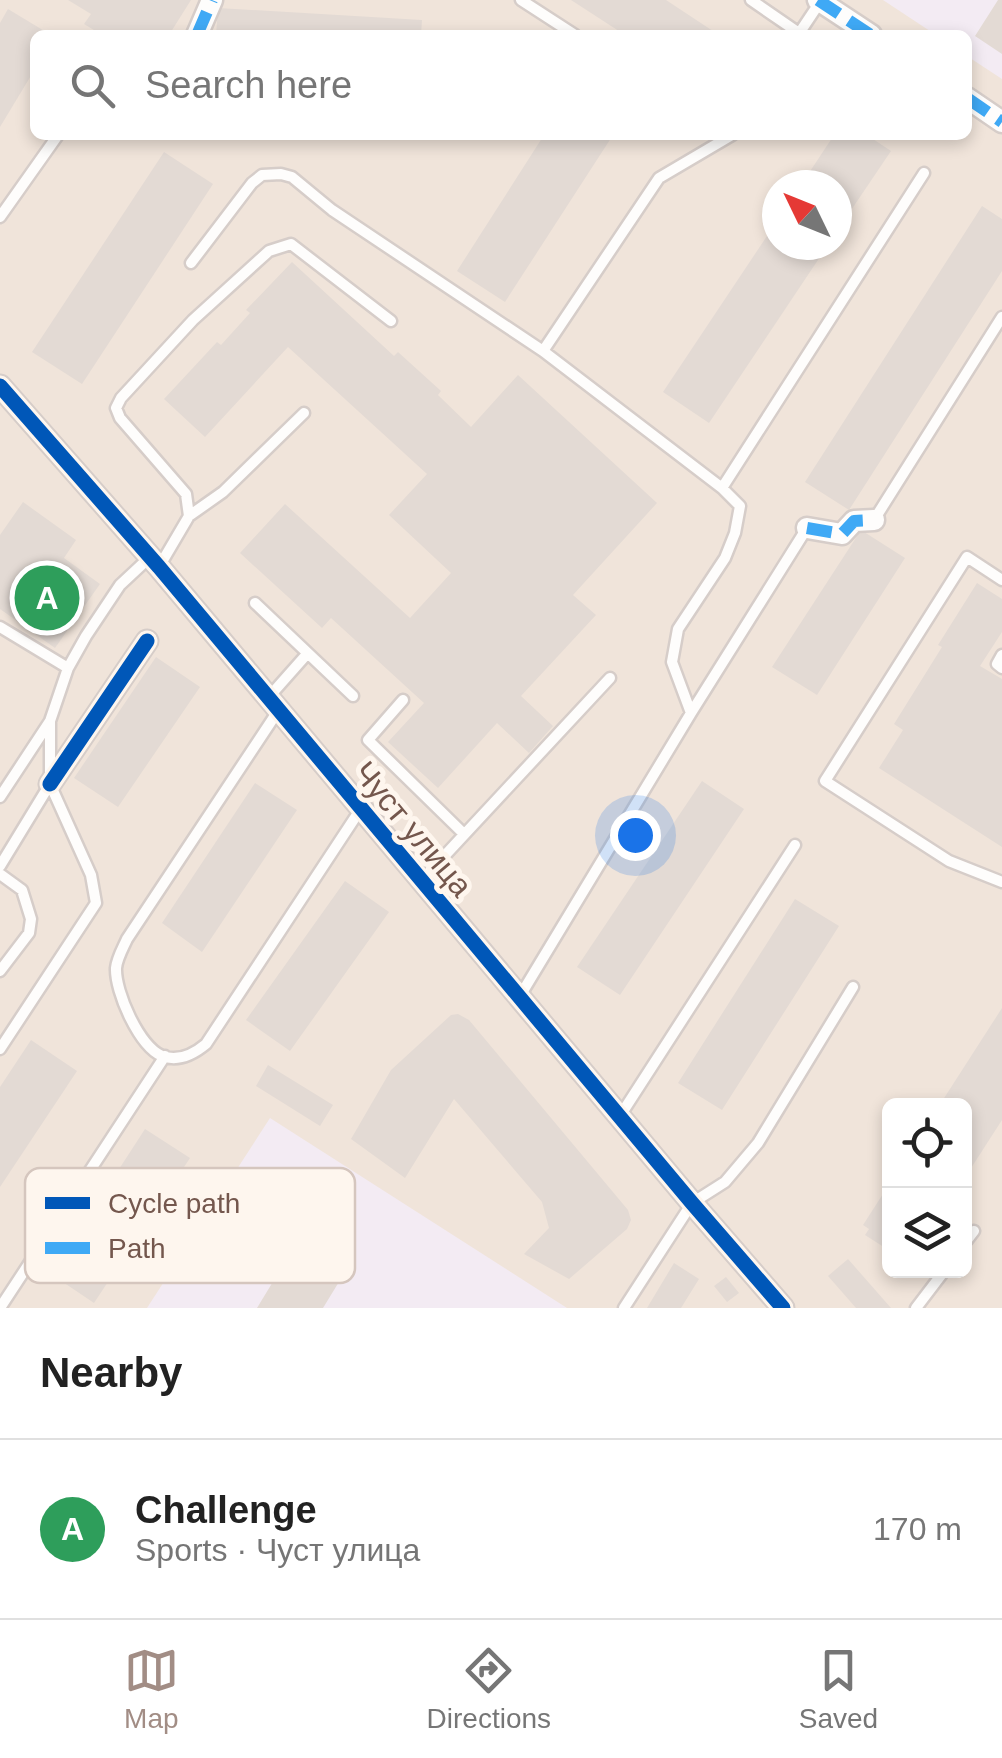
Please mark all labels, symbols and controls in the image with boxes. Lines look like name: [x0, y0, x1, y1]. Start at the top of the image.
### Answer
search box: [30, 30, 972, 140]
icon: search: [65, 58, 120, 113]
text: Search here: [145, 64, 352, 106]
north arrow: [762, 170, 852, 260]
pin: A: [15, 560, 80, 636]
street label: Чуст улица: [346, 754, 480, 904]
your location: [610, 810, 661, 861]
map controls: [882, 1098, 972, 1278]
button: locate: [882, 1098, 972, 1188]
legend: [25, 1168, 355, 1283]
text: Cycle path: [108, 1188, 240, 1219]
button: layers: [882, 1188, 972, 1278]
text: Path: [108, 1233, 166, 1264]
text: Nearby: [40, 1349, 182, 1396]
text: Challenge: [135, 1489, 317, 1531]
text: A: [61, 1511, 84, 1547]
text: 170 m: [873, 1511, 962, 1547]
text: Sports · Чуст улица: [135, 1532, 420, 1568]
tab: Map: [124, 1643, 179, 1735]
tab: Directions: [427, 1643, 551, 1735]
tab: Saved: [799, 1643, 878, 1735]

